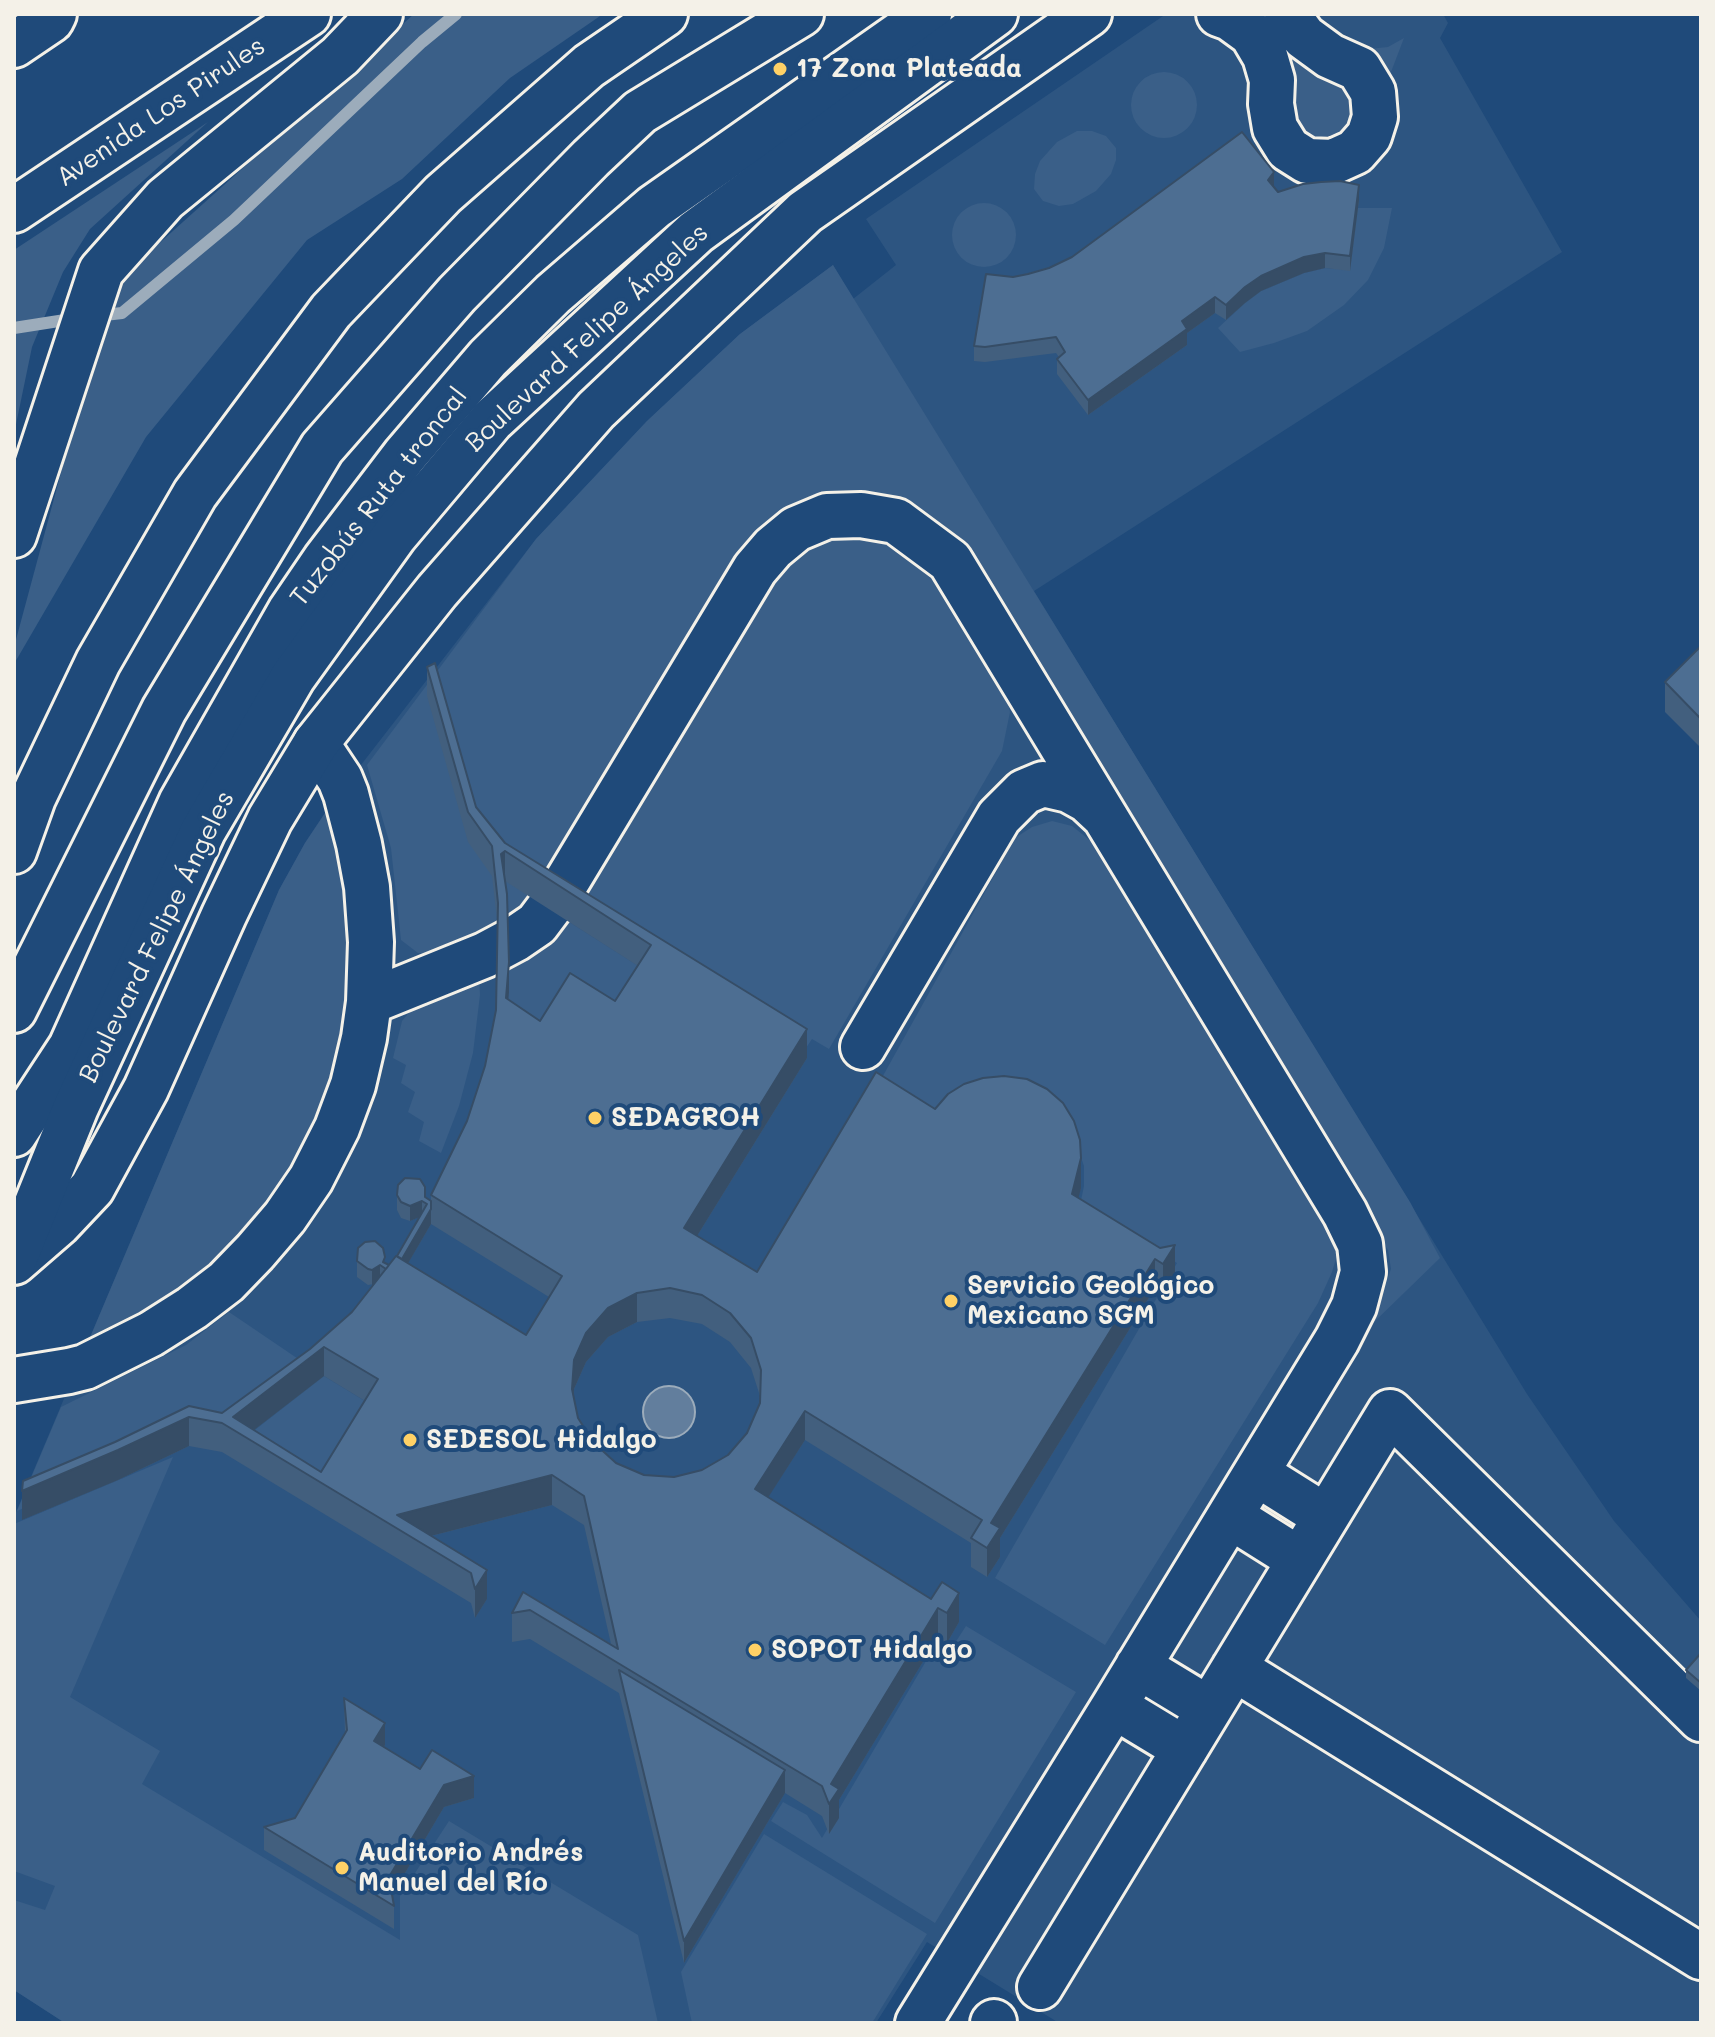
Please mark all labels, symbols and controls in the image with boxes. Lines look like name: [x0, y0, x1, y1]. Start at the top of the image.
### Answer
street label: Avenida Los Pirules: [51, 31, 271, 193]
place label: 17 Zona Plateada: [796, 53, 1022, 85]
marker: 17 Zona Plateada: [771, 60, 789, 78]
street label: Boulevard Felipe Ángeles: [459, 217, 715, 459]
street label: Tuzobús Ruta troncal: [284, 381, 474, 613]
street label: Boulevard Felipe Ángeles: [73, 786, 241, 1088]
place label: SEDAGROH: [611, 1102, 761, 1134]
marker: SEDAGROH: [586, 1109, 604, 1127]
place label: Servicio Geológico Mexicano SGM: [967, 1270, 1214, 1332]
marker: Servicio Geológico Mexicano SGM: [942, 1292, 960, 1310]
place label: SEDESOL Hidalgo: [426, 1424, 656, 1456]
marker: SEDESOL Hidalgo: [401, 1431, 419, 1449]
place label: SOPOT Hidalgo: [771, 1634, 972, 1666]
marker: SOPOT Hidalgo: [746, 1641, 764, 1659]
place label: Auditorio Andrés Manuel del Río: [358, 1837, 583, 1898]
marker: Auditorio Andrés Manuel del Río: [333, 1859, 351, 1877]

